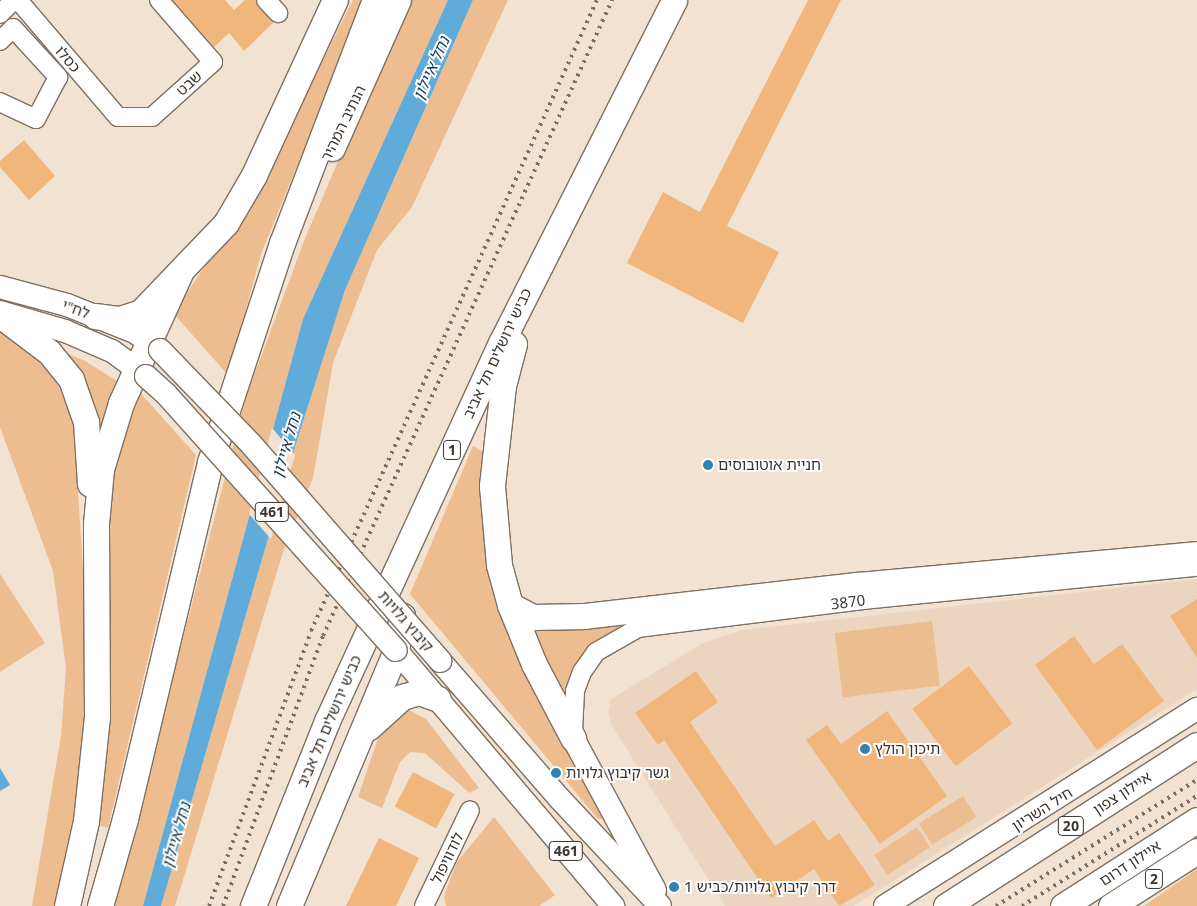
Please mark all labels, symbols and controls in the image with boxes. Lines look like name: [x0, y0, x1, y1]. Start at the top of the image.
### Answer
water label: נחל איילון: [409, 33, 453, 103]
street label: כסלו: [52, 42, 84, 76]
street label: שבט: [172, 67, 206, 99]
street label: הנתיב המהיר: [317, 82, 369, 164]
street label: כביש ירושלים תל אביב: [459, 285, 535, 421]
street label: לח"י: [60, 296, 92, 322]
water label: נחל איילון: [268, 410, 304, 480]
road number: 1: [442, 438, 462, 462]
place label: חניית אוטובוסים: [718, 456, 821, 474]
marker: חניית אוטובוסים: [702, 459, 714, 471]
road number: 461: [254, 501, 290, 524]
street label: קיבוץ גלויות: [375, 587, 437, 655]
street label: 3870: [830, 591, 866, 613]
street label: כביש ירושלים תל אביב: [293, 652, 365, 790]
place label: תיכון הולץ: [875, 740, 940, 758]
marker: תיכון הולץ: [859, 743, 871, 755]
place label: גשר קיבוץ גלויות: [566, 764, 669, 782]
marker: גשר קיבוץ גלויות: [550, 767, 562, 779]
street label: איילון צפון: [1090, 768, 1154, 818]
street label: חיל השריון: [1008, 783, 1076, 835]
water label: נחל איילון: [158, 800, 194, 870]
road number: 20: [1057, 814, 1085, 838]
street label: לודוויפול: [427, 829, 467, 887]
street label: איילון דרום: [1096, 837, 1164, 889]
road number: 461: [548, 839, 584, 862]
road number: 2: [1144, 868, 1164, 891]
place label: דרך קיבוץ גלויות/כביש 1: [684, 878, 836, 896]
marker: דרך קיבוץ גלויות/כביש 1: [668, 881, 680, 893]

